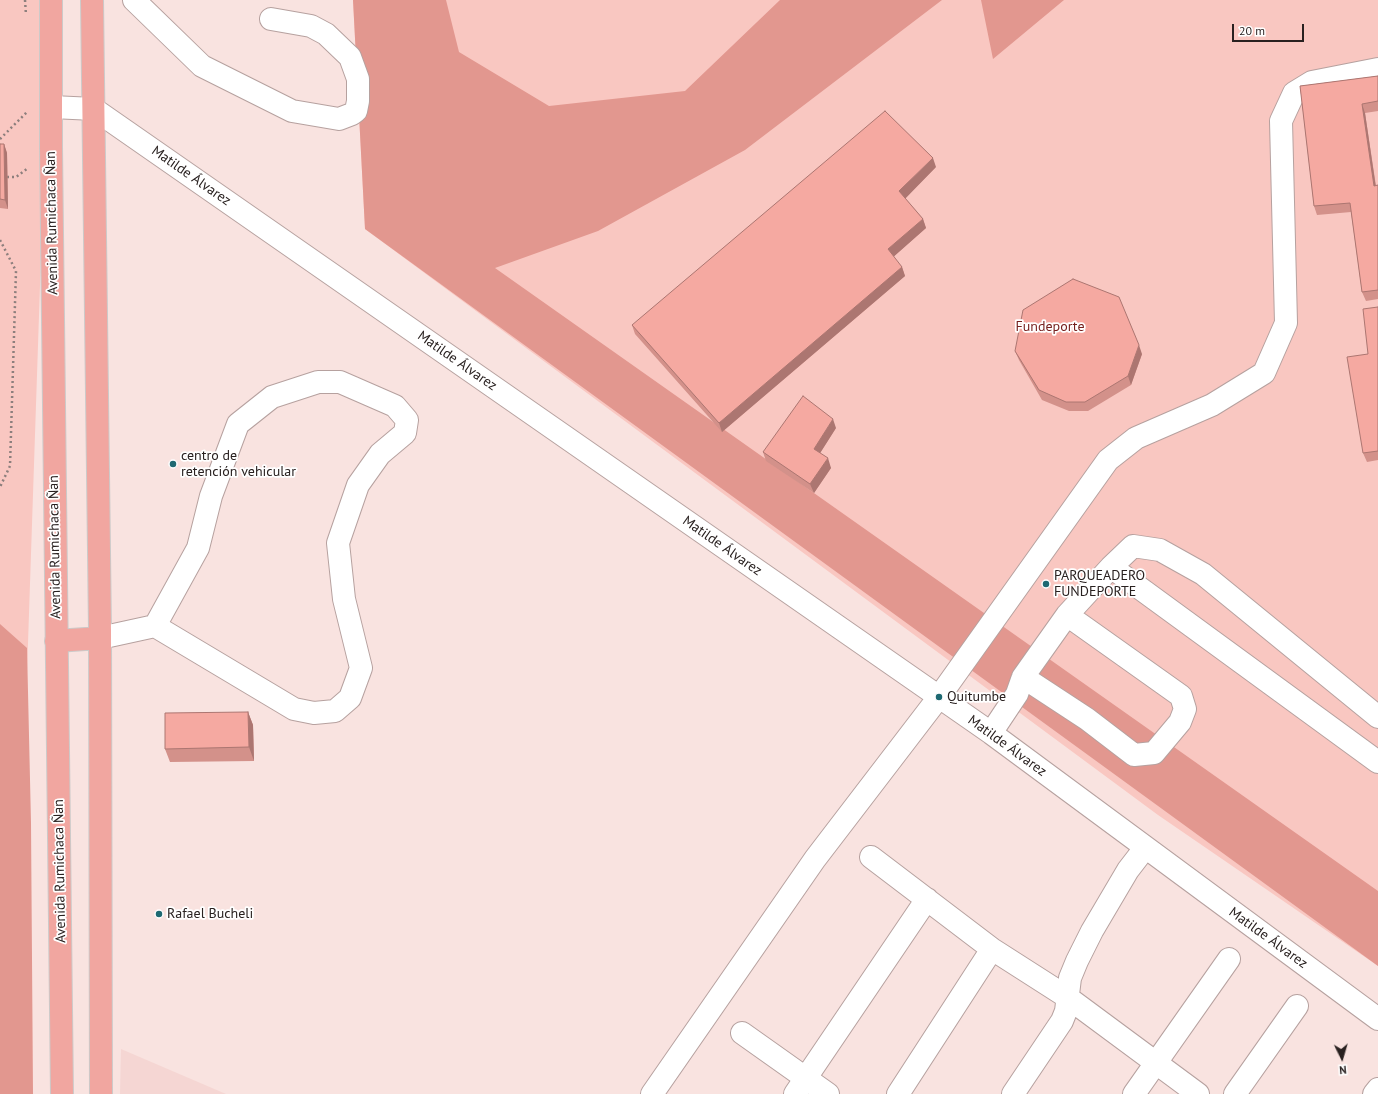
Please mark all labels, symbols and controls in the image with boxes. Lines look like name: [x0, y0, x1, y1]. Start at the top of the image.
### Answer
scale bar: [1234, 16, 1306, 42]
text: 20 m: [1239, 23, 1265, 38]
street label: Matilde Álvarez: [148, 142, 234, 210]
street label: Avenida Rumichaca Ñan: [42, 151, 62, 295]
park label: Fundeporte: [1015, 319, 1085, 335]
street label: Matilde Álvarez: [414, 327, 500, 395]
place label: centro de retención vehicular: [181, 448, 296, 480]
marker: centro de retención vehicular: [168, 459, 178, 469]
street label: Avenida Rumichaca Ñan: [45, 475, 65, 619]
street label: Matilde Álvarez: [679, 512, 765, 580]
place label: PARQUEADERO FUNDEPORTE: [1054, 568, 1145, 600]
marker: PARQUEADERO FUNDEPORTE: [1041, 579, 1051, 589]
place label: Quitumbe: [947, 689, 1006, 705]
marker: Quitumbe: [934, 692, 944, 702]
street label: Matilde Álvarez: [964, 712, 1050, 780]
street label: Avenida Rumichaca Ñan: [50, 799, 70, 943]
street label: Matilde Álvarez: [1225, 904, 1311, 972]
place label: Rafael Bucheli: [167, 906, 253, 922]
marker: Rafael Bucheli: [154, 909, 164, 919]
north arrow: [1322, 1038, 1362, 1078]
text: N: [1339, 1063, 1347, 1077]

